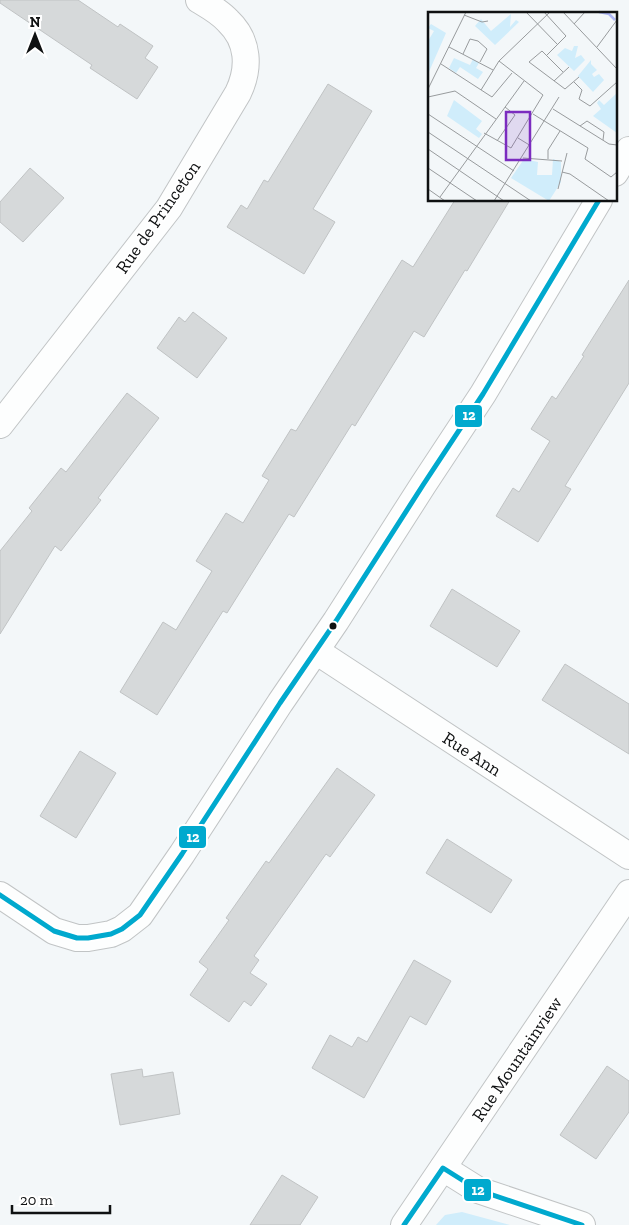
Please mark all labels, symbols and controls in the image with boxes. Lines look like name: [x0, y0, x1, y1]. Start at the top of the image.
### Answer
north arrow: [10, 10, 60, 60]
inset map: [428, 12, 616, 201]
text: N: [30, 14, 41, 31]
street label: Rue de Princeton: [111, 156, 205, 278]
line badge: 12: [454, 404, 483, 428]
text: 12: [462, 407, 476, 424]
unlabelled marker: [328, 621, 338, 631]
street label: Rue Ann: [439, 727, 506, 781]
line badge: 12: [178, 825, 207, 849]
text: 12: [186, 829, 200, 846]
street label: Rue Mountainview: [467, 992, 567, 1125]
line badge: 12: [463, 1178, 492, 1202]
scale bar: [12, 1182, 110, 1214]
text: 12: [471, 1182, 485, 1199]
text: 20 m: [20, 1191, 53, 1209]

